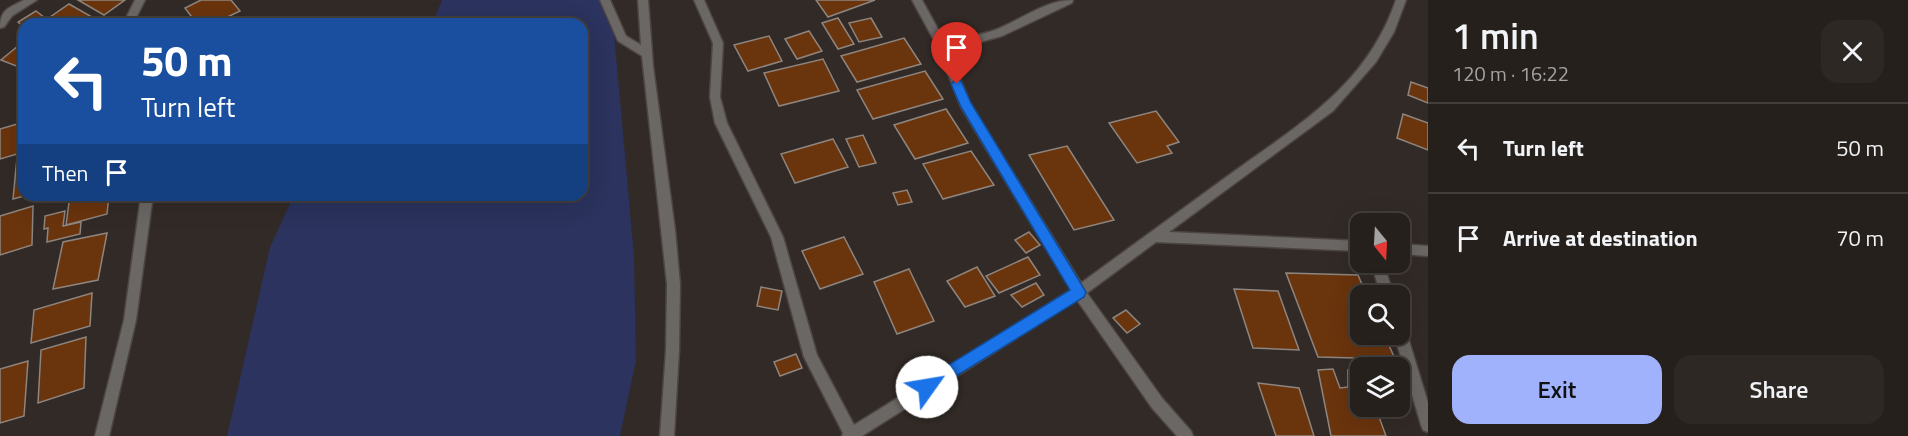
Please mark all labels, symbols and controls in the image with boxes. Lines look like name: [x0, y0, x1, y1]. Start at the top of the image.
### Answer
text: 1 min: [1452, 8, 1539, 63]
button: close: [1821, 20, 1884, 83]
pin: [931, 22, 982, 84]
text: 50 m: [141, 28, 233, 92]
icon: arrive: [940, 31, 973, 64]
icon: left: [42, 42, 120, 120]
text: 120 m · 16:22: [1452, 58, 1569, 89]
text: Turn left: [141, 86, 235, 127]
text: Turn left: [1503, 131, 1584, 165]
text: 50 m: [1836, 131, 1884, 165]
icon: left: [1452, 132, 1485, 165]
text: Then: [42, 156, 88, 190]
icon: arrive: [100, 156, 133, 189]
north arrow: [1350, 213, 1410, 273]
map controls: [1350, 213, 1410, 417]
text: Arrive at destination: [1503, 221, 1698, 255]
text: 70 m: [1836, 221, 1884, 255]
icon: arrive: [1452, 222, 1485, 255]
button: search: [1350, 285, 1410, 345]
position arrow: [895, 355, 959, 419]
button: Exit: [1452, 355, 1662, 424]
button: Share: [1674, 355, 1884, 424]
button: layers: [1350, 357, 1410, 417]

